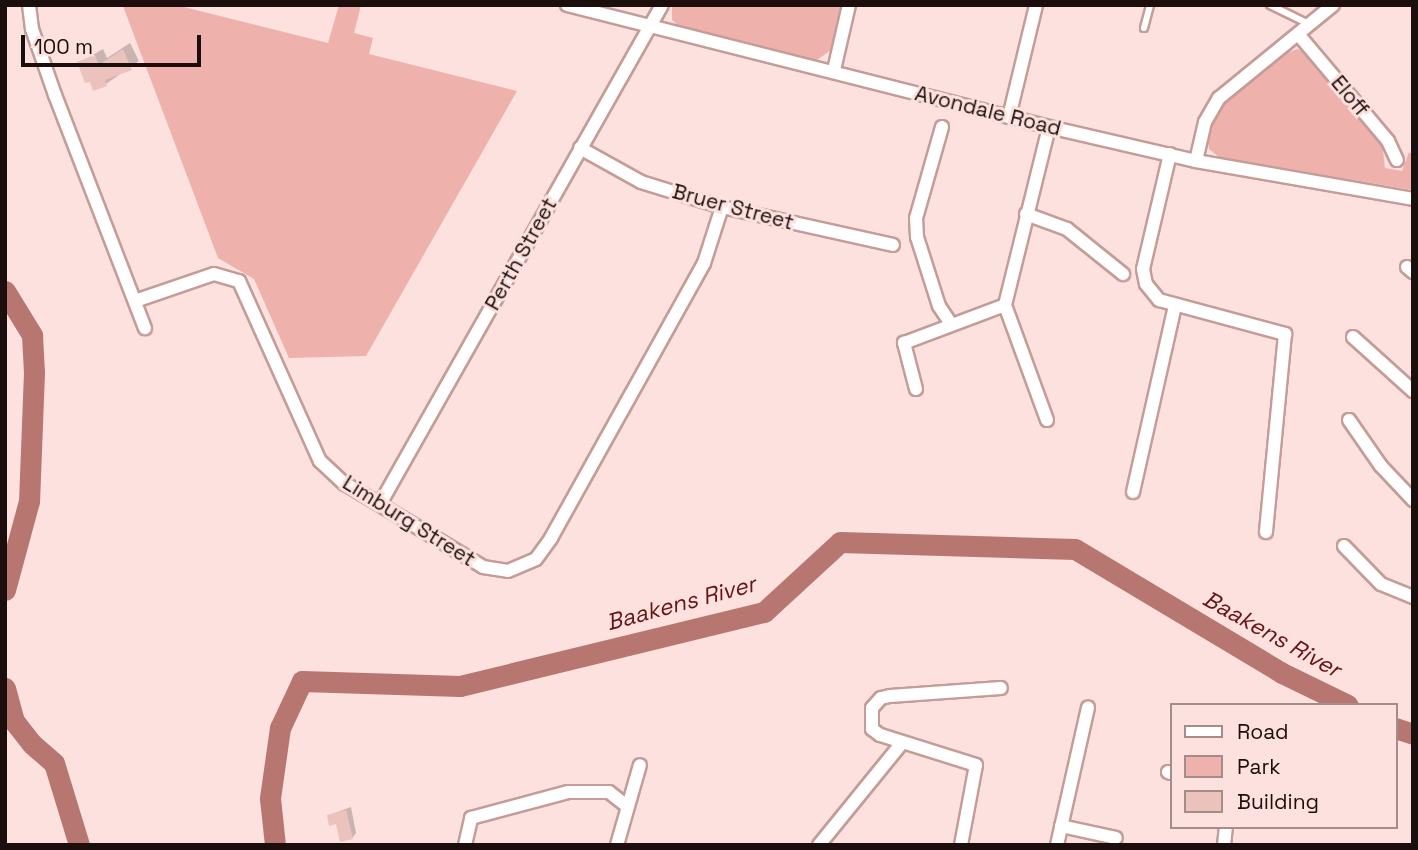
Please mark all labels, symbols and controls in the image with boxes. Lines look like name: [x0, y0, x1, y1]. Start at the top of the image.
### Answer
scale bar: [24, 21, 205, 65]
text: 100 m: [34, 33, 93, 60]
street label: Eloff: [1326, 70, 1374, 122]
street label: Avondale Road: [912, 81, 1064, 141]
street label: Bruer Street: [670, 179, 796, 235]
street label: Perth Street: [480, 193, 562, 315]
street label: Limburg Street: [338, 470, 480, 572]
water label: Baakens River: [603, 570, 759, 636]
water label: Baakens River: [1198, 585, 1346, 683]
legend: [1170, 703, 1397, 829]
text: Road: [1237, 718, 1289, 745]
text: Park: [1237, 753, 1281, 780]
text: Building: [1237, 788, 1319, 815]

